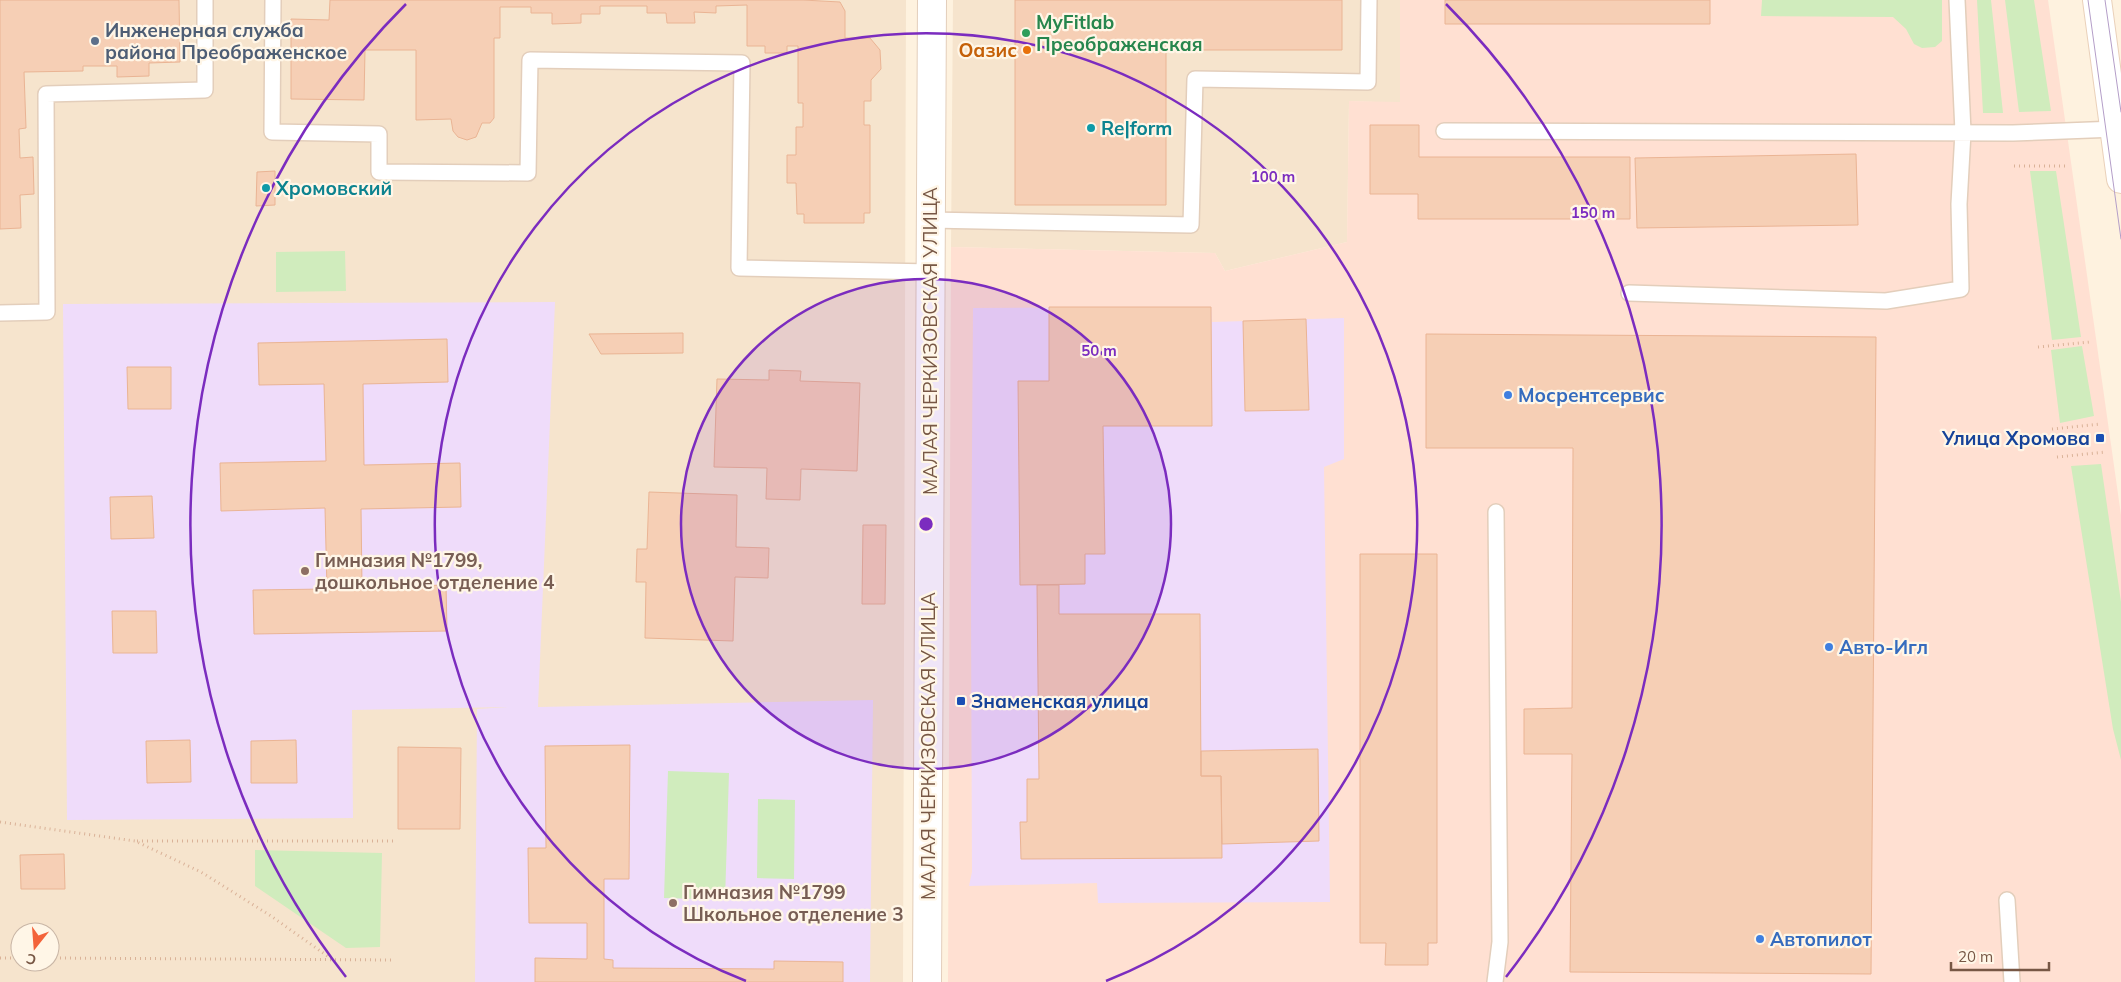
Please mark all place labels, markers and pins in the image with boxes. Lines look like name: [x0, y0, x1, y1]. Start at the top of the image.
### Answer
place label: MyFitlab Преображенская: [1036, 10, 1203, 56]
place label: Инженерная служба района Преображенское: [105, 18, 347, 64]
marker: MyFitlab Преображенская: [1020, 27, 1032, 39]
marker: Инженерная служба района Преображенское: [89, 35, 101, 47]
place label: Оазис: [958, 38, 1017, 62]
marker: Оазис: [1021, 44, 1033, 56]
place label: Re|form: [1101, 116, 1172, 140]
marker: Re|form: [1085, 122, 1097, 134]
place label: Хромовский: [275, 176, 392, 200]
marker: Хромовский: [260, 182, 272, 194]
place label: Мосрентсервис: [1518, 383, 1665, 407]
marker: Мосрентсервис: [1502, 389, 1514, 401]
place label: Улица Хромова: [1941, 426, 2090, 450]
marker: Улица Хромова: [2094, 432, 2106, 444]
centre of rings: [917, 515, 935, 533]
place label: Гимназия №1799, дошкольное отделение 4: [315, 548, 555, 594]
marker: Гимназия №1799, дошкольное отделение 4: [299, 565, 311, 577]
place label: Авто-Игл: [1839, 635, 1928, 659]
marker: Авто-Игл: [1823, 641, 1835, 653]
place label: Знаменская улица: [971, 689, 1149, 713]
marker: Знаменская улица: [955, 695, 967, 707]
place label: Гимназия №1799 Школьное отделение 3: [683, 880, 904, 926]
marker: Гимназия №1799 Школьное отделение 3: [667, 897, 679, 909]
place label: Автопилот: [1770, 927, 1873, 951]
marker: Автопилот: [1754, 933, 1766, 945]

